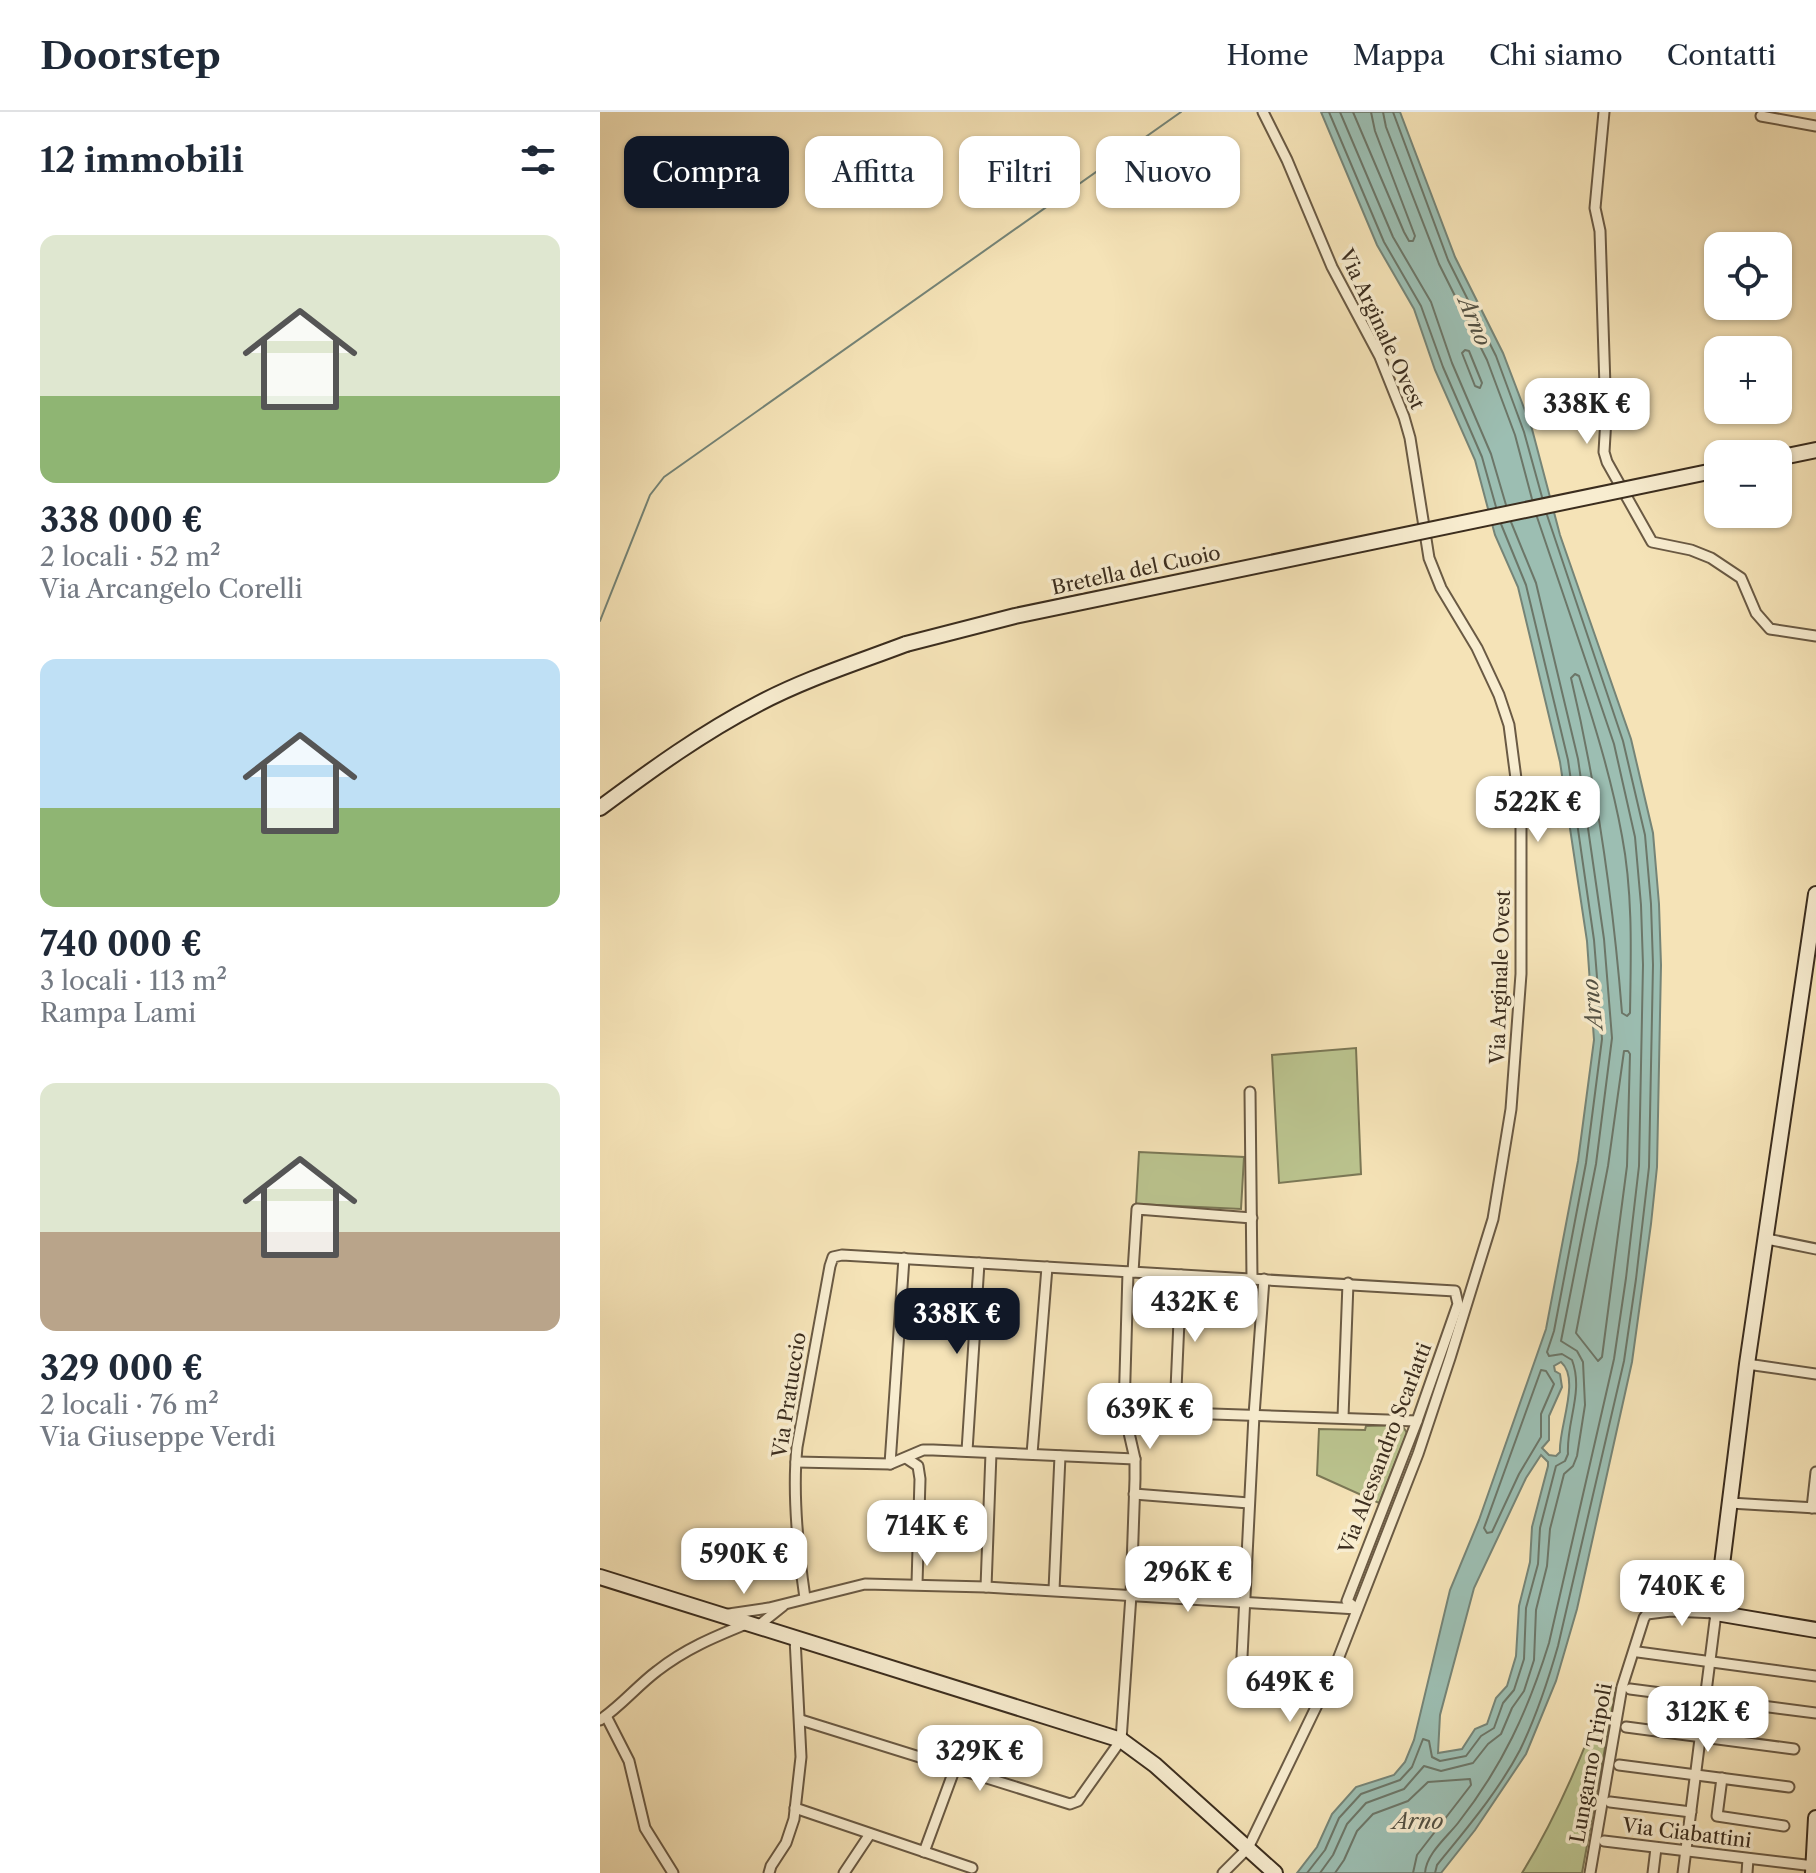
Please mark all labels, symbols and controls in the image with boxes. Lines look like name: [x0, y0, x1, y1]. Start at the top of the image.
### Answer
text: Doorstep: [40, 32, 221, 79]
text: Home: [1227, 38, 1309, 72]
text: Mappa: [1353, 38, 1445, 72]
text: Chi siamo: [1489, 38, 1623, 72]
text: Contatti: [1667, 38, 1776, 72]
chip: Compra: [624, 136, 789, 208]
chip: Affitta: [805, 136, 943, 208]
chip: Filtri: [959, 136, 1080, 208]
chip: Nuovo: [1096, 136, 1240, 208]
icon: filters: [516, 138, 560, 182]
text: 12 immobili: [40, 139, 244, 181]
map controls: [1704, 232, 1792, 528]
button: locate: [1704, 232, 1792, 320]
street label: Via Arginale Ovest: [1334, 244, 1430, 413]
icon: home: [228, 287, 372, 431]
water label: Arno: [1451, 290, 1497, 350]
button: +: [1704, 336, 1792, 424]
pin: 338K €: [1522, 378, 1652, 446]
text: 338K €: [1543, 388, 1631, 420]
button: −: [1704, 440, 1792, 528]
text: 338 000 €: [40, 499, 203, 541]
street label: Bretella del Cuoio: [1049, 540, 1223, 600]
text: 2 locali · 52 m²: [40, 541, 221, 573]
text: Via Arcangelo Corelli: [40, 573, 303, 605]
icon: home: [228, 711, 372, 855]
pin: 522K €: [1473, 776, 1603, 844]
text: 522K €: [1494, 786, 1582, 818]
street label: Via Arginale Ovest: [1485, 889, 1515, 1066]
text: 740 000 €: [40, 923, 202, 965]
text: 3 locali · 113 m²: [40, 965, 227, 997]
water label: Arno: [1576, 977, 1609, 1034]
text: Rampa Lami: [40, 997, 196, 1029]
icon: home: [228, 1135, 372, 1279]
pin: 432K €: [1130, 1276, 1260, 1344]
text: 432K €: [1151, 1286, 1239, 1318]
pin: 338K €: [892, 1288, 1022, 1356]
text: 338K €: [913, 1298, 1001, 1330]
street label: Via Pratuccio: [767, 1330, 811, 1461]
street label: Via Alessandro Scarlatti: [1333, 1339, 1436, 1558]
text: 329 000 €: [40, 1347, 203, 1389]
pin: 639K €: [1085, 1383, 1215, 1451]
text: 2 locali · 76 m²: [40, 1389, 219, 1421]
text: 639K €: [1106, 1393, 1194, 1425]
text: Via Giuseppe Verdi: [40, 1421, 276, 1453]
pin: 714K €: [862, 1500, 992, 1568]
text: 714K €: [885, 1510, 969, 1542]
pin: 590K €: [679, 1528, 809, 1596]
text: 590K €: [699, 1538, 789, 1570]
pin: 296K €: [1123, 1546, 1253, 1614]
text: 296K €: [1143, 1556, 1233, 1588]
pin: 740K €: [1617, 1560, 1747, 1628]
text: 740K €: [1638, 1570, 1726, 1602]
pin: 649K €: [1225, 1656, 1355, 1724]
text: 649K €: [1245, 1666, 1335, 1698]
street label: Lungarno Tripoli: [1565, 1681, 1617, 1845]
pin: 312K €: [1643, 1686, 1773, 1754]
text: 312K €: [1666, 1696, 1750, 1728]
pin: 329K €: [915, 1725, 1045, 1793]
text: 329K €: [936, 1735, 1024, 1767]
water label: Arno: [1389, 1808, 1444, 1835]
street label: Via Ciabattini: [1620, 1813, 1753, 1853]

